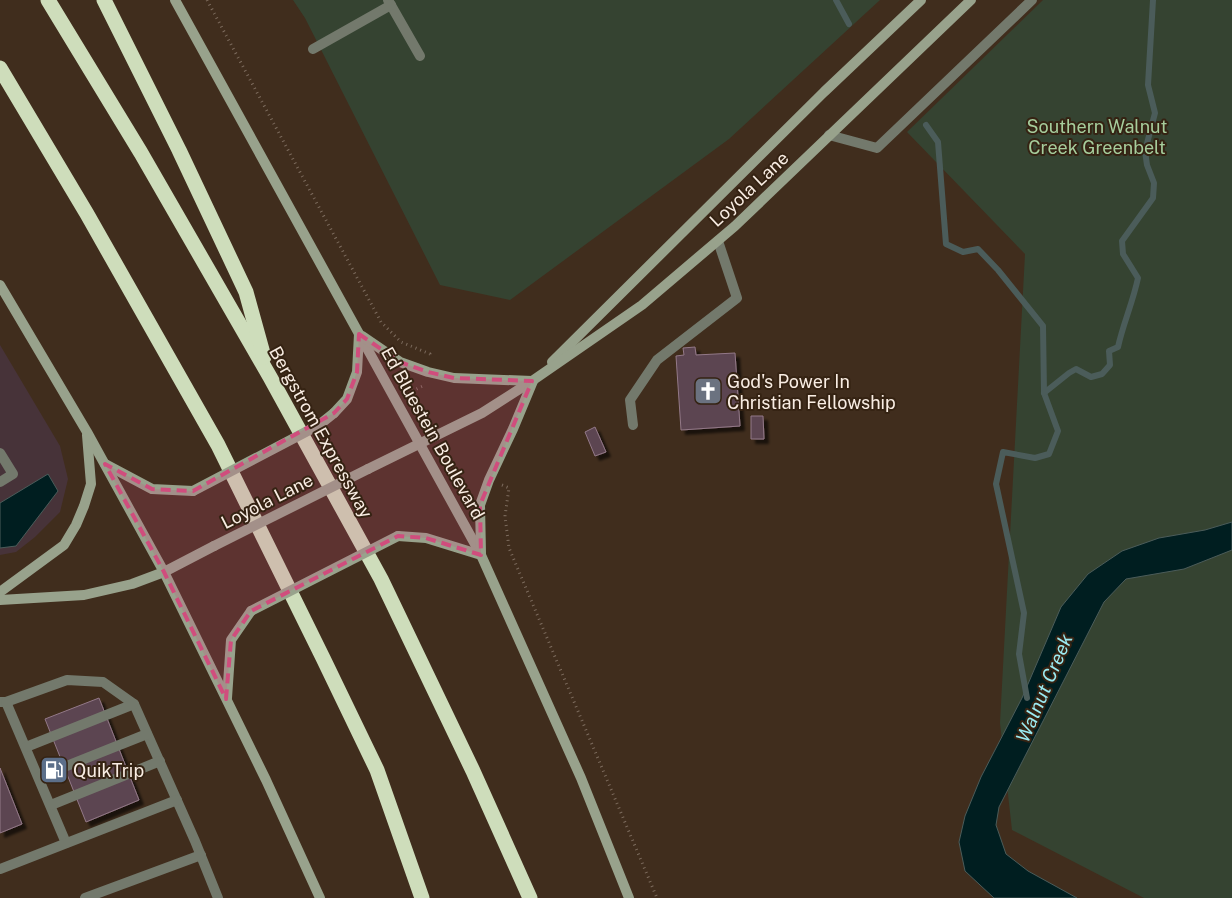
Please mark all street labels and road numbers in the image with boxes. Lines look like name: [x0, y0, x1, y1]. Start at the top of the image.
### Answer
street label: Loyola Lane: [705, 147, 793, 231]
street label: Bergstrom Expressway: [265, 342, 377, 522]
street label: Ed Bluestein Boulevard: [377, 343, 489, 523]
street label: Loyola Lane: [218, 469, 316, 533]

